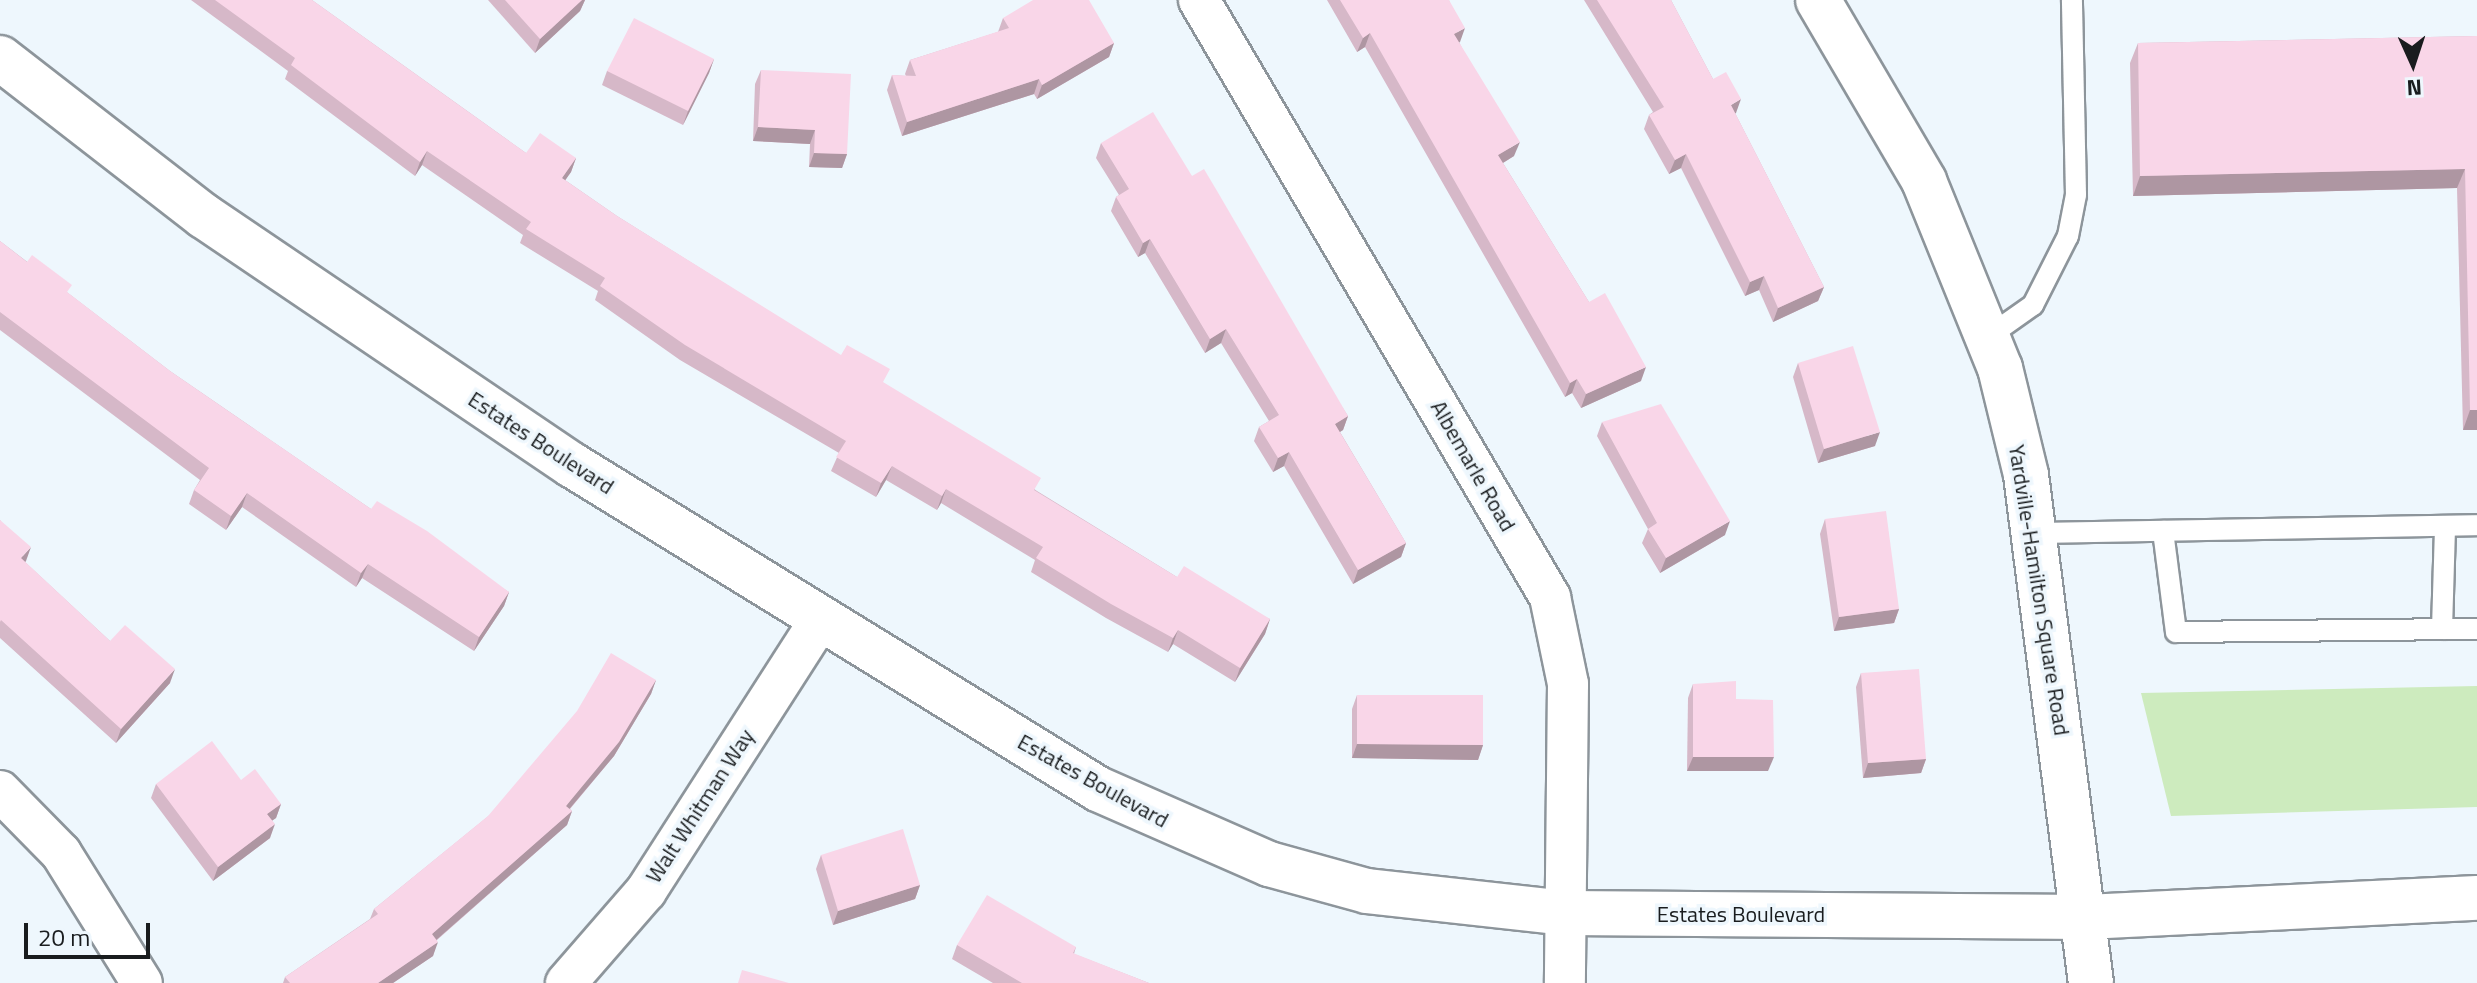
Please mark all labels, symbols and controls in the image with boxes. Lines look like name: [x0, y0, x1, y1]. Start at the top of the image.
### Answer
north arrow: [2373, 24, 2453, 104]
text: N: [2406, 71, 2423, 105]
street label: Estates Boulevard: [463, 386, 619, 500]
street label: Albemarle Road: [1425, 396, 1521, 536]
street label: Yardville-Hamilton Square Road: [2003, 443, 2075, 737]
street label: Walt Whitman Way: [640, 724, 760, 888]
street label: Estates Boulevard: [1013, 729, 1173, 833]
street label: Estates Boulevard: [1657, 902, 1825, 928]
scale bar: [28, 907, 154, 957]
text: 20 m: [38, 919, 90, 955]

